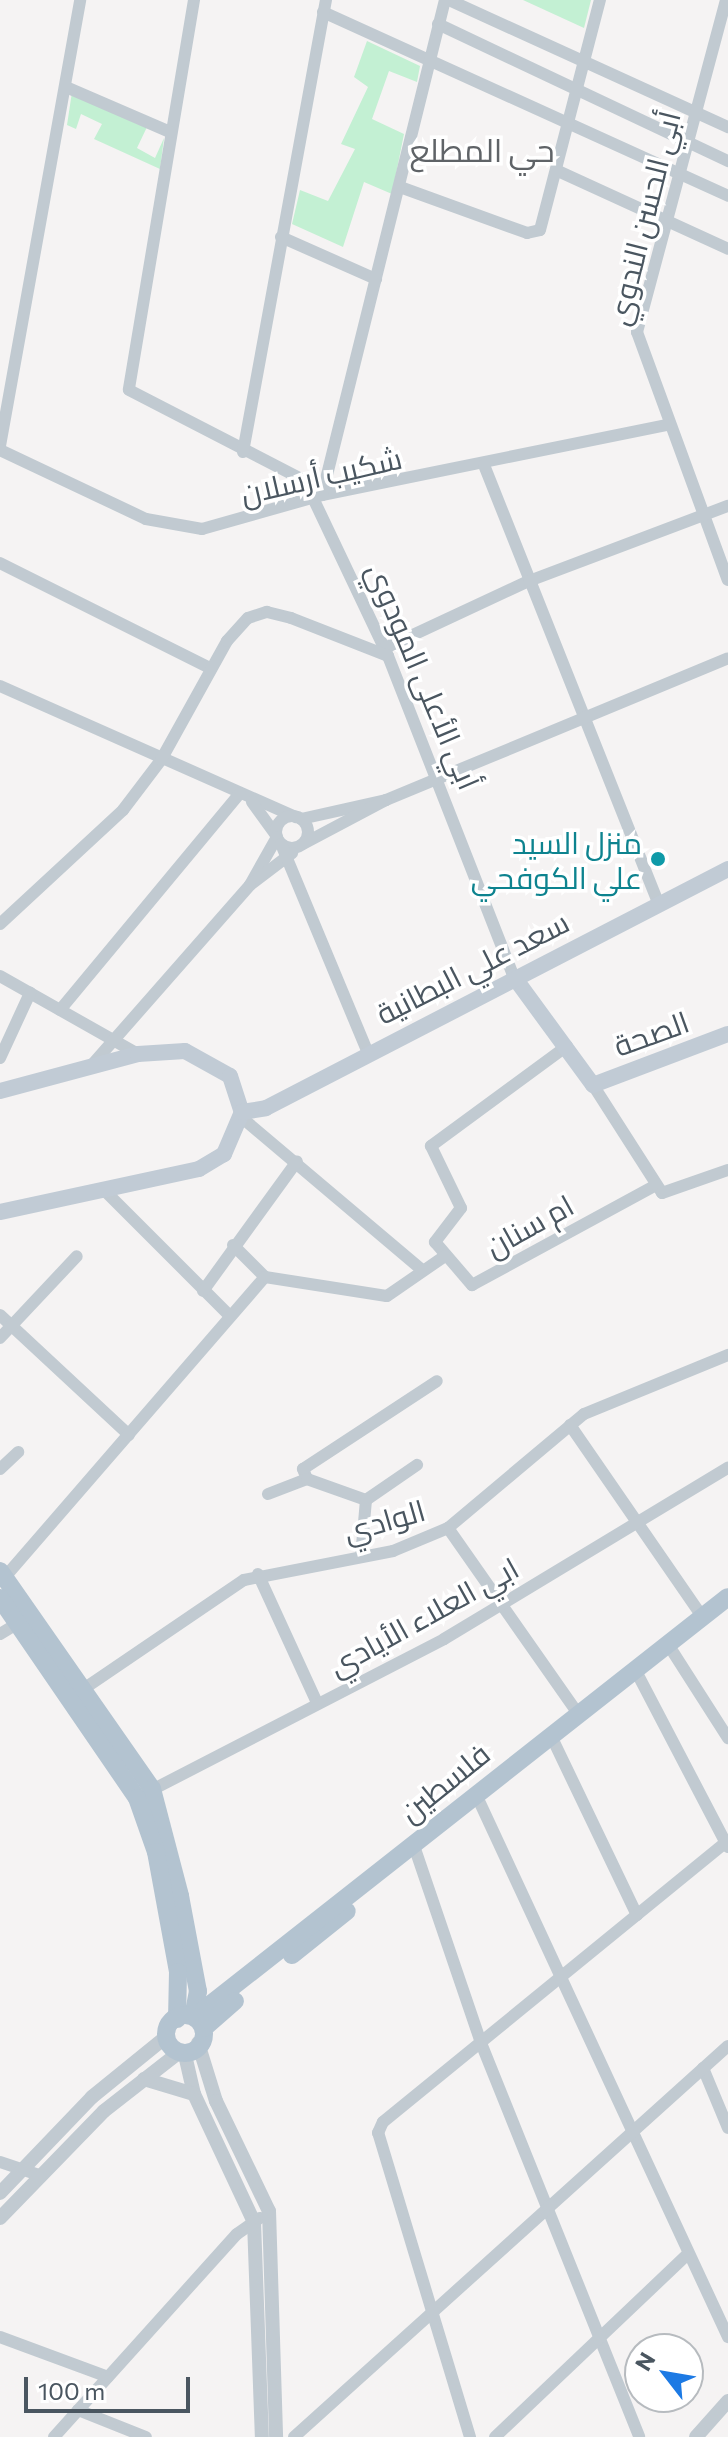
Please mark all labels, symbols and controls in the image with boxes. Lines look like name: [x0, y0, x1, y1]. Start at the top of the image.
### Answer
street label: أبي الحسن الندوي: [599, 107, 687, 329]
district label: حي المطلع: [409, 130, 555, 168]
street label: شكيب أرسلان: [237, 439, 405, 511]
street label: أبي الأعلى المودوي: [360, 557, 488, 795]
place label: منزل السيد علي الكوفحي: [471, 824, 642, 894]
marker: منزل السيد علي الكوفحي: [649, 850, 667, 868]
street label: سعد علي البطانية: [370, 903, 574, 1031]
street label: الصحة: [609, 1003, 693, 1063]
street label: ام سنان: [479, 1186, 579, 1264]
street label: الوادي: [339, 1491, 429, 1549]
street label: ابي العلاء الأيادي: [322, 1549, 524, 1683]
street label: فلسطين: [392, 1735, 496, 1829]
north arrow: [624, 2333, 704, 2413]
text: N: [629, 2347, 661, 2375]
scale bar: [28, 2361, 194, 2411]
text: 100 m: [38, 2376, 105, 2405]

